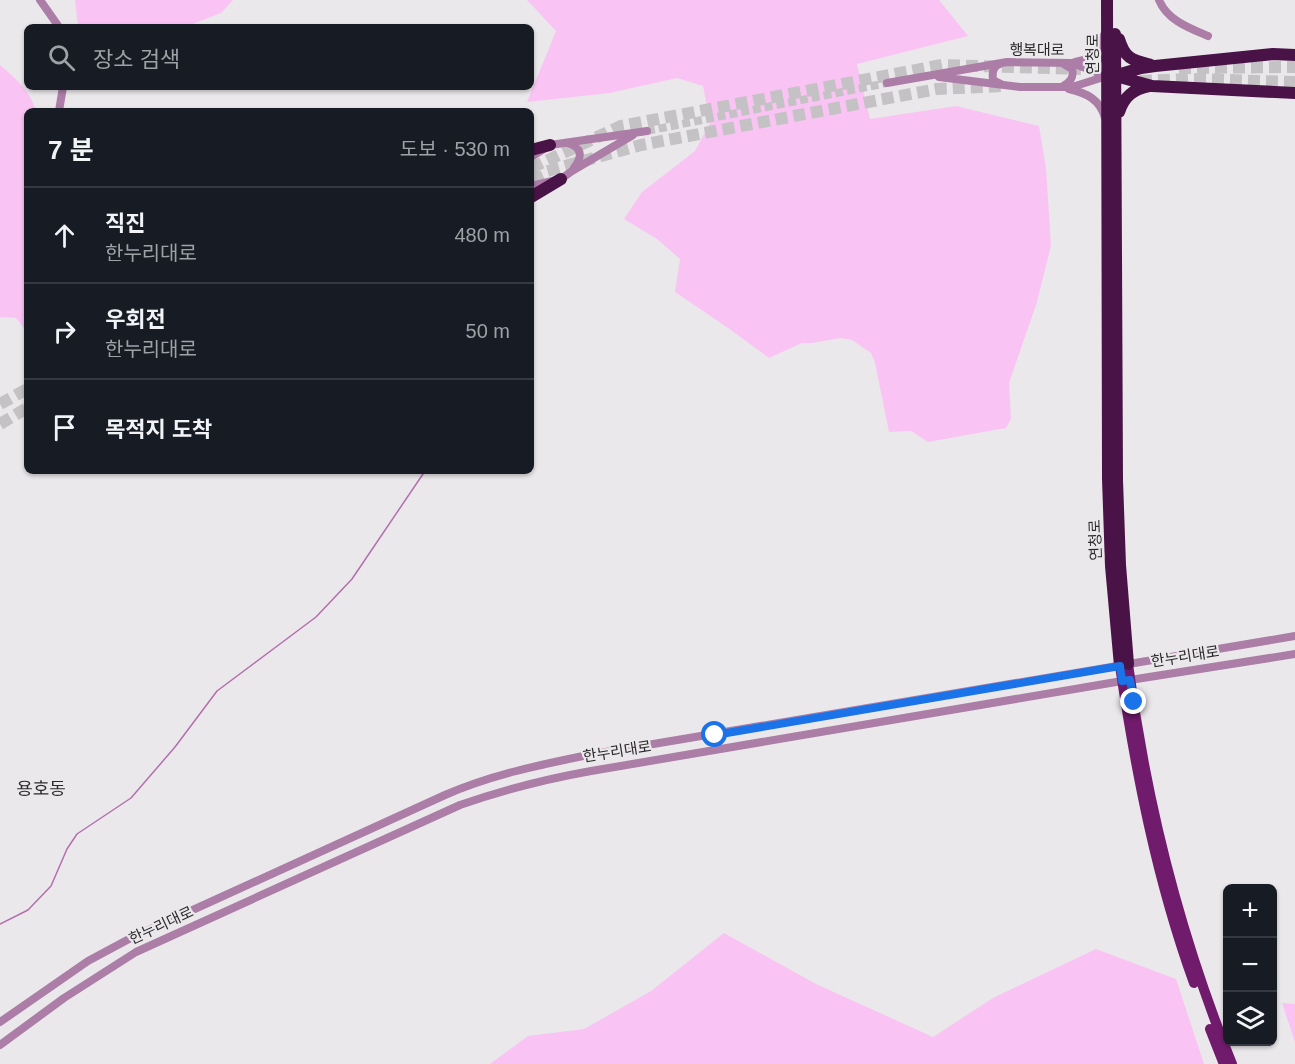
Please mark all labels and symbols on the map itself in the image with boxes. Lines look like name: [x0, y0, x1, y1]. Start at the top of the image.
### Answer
street label: 연청로: [1084, 33, 1101, 75]
street label: 행복대로: [1009, 41, 1065, 58]
street label: 연청로: [1086, 519, 1104, 561]
street label: 한누리대로: [1150, 642, 1220, 670]
route end: [1120, 688, 1146, 714]
route start: [701, 721, 727, 747]
street label: 한누리대로: [582, 737, 652, 765]
district label: 용호동: [16, 779, 66, 799]
street label: 한누리대로: [126, 903, 196, 947]

